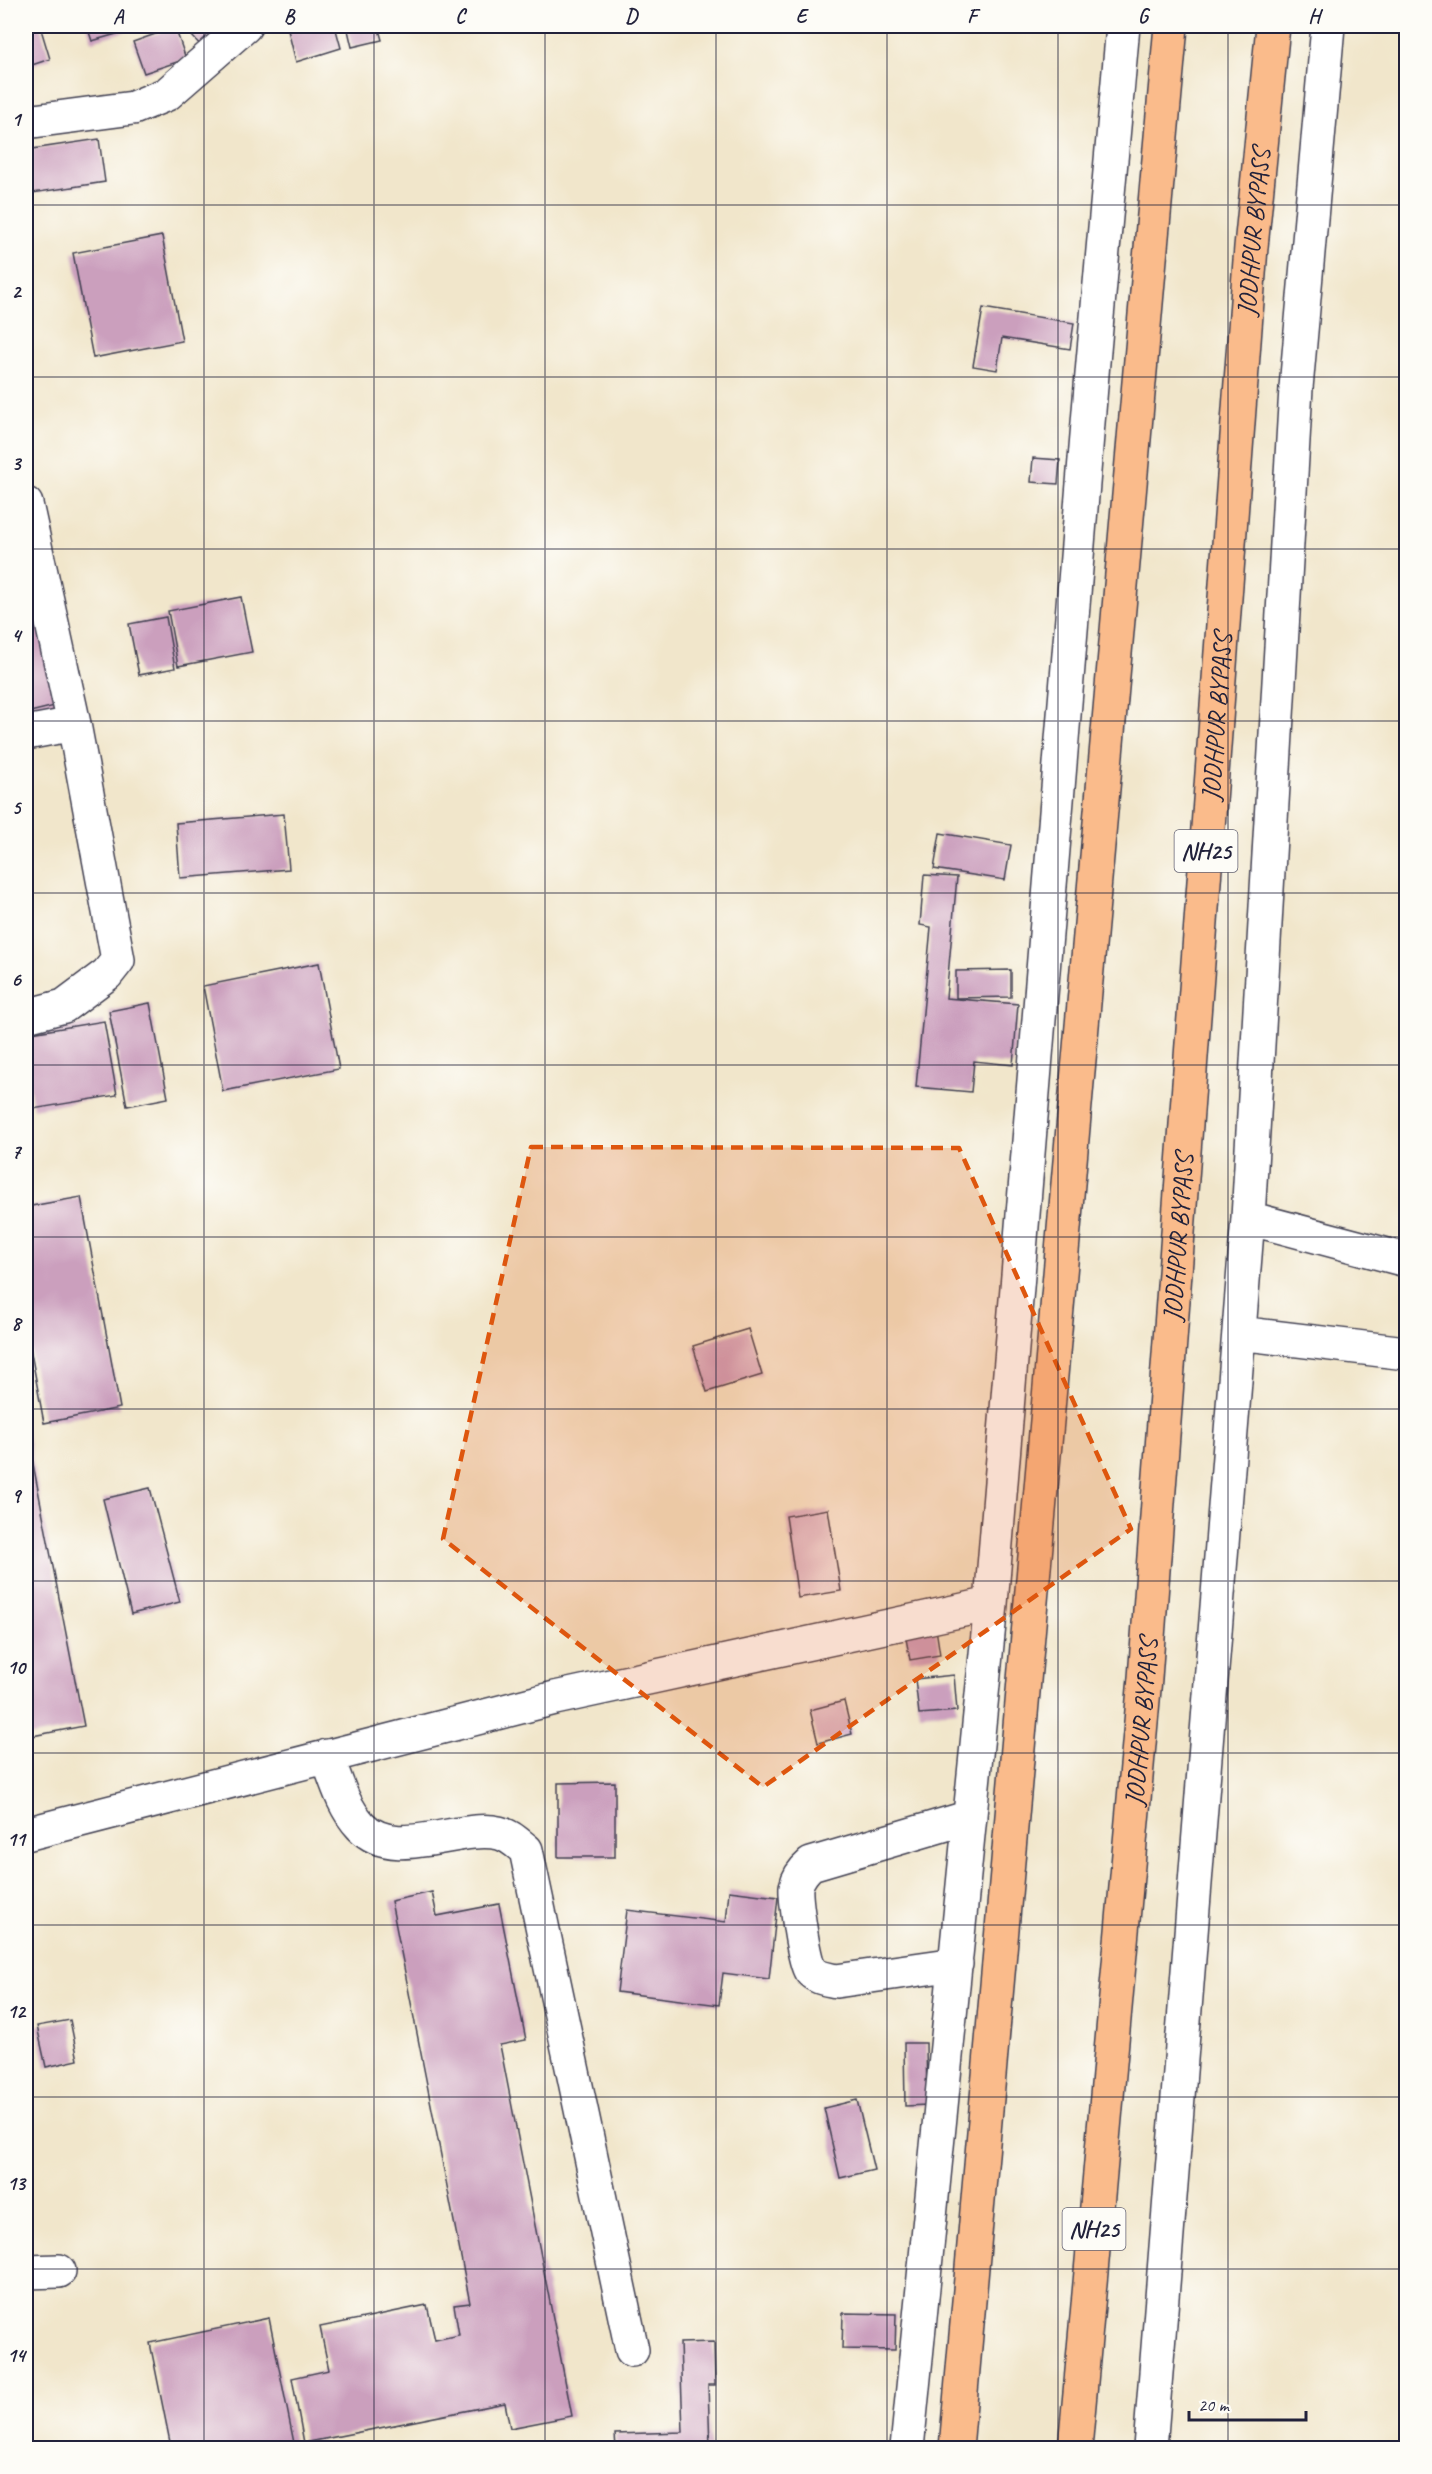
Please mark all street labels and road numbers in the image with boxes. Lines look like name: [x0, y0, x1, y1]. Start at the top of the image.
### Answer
street label: JODHPUR BYPASS: [1230, 142, 1278, 319]
street label: JODHPUR BYPASS: [1194, 627, 1240, 804]
road number: NH25: [1174, 830, 1238, 872]
street label: JODHPUR BYPASS: [1155, 1147, 1201, 1324]
street label: JODHPUR BYPASS: [1117, 1632, 1165, 1809]
road number: NH25: [1062, 2208, 1126, 2250]

